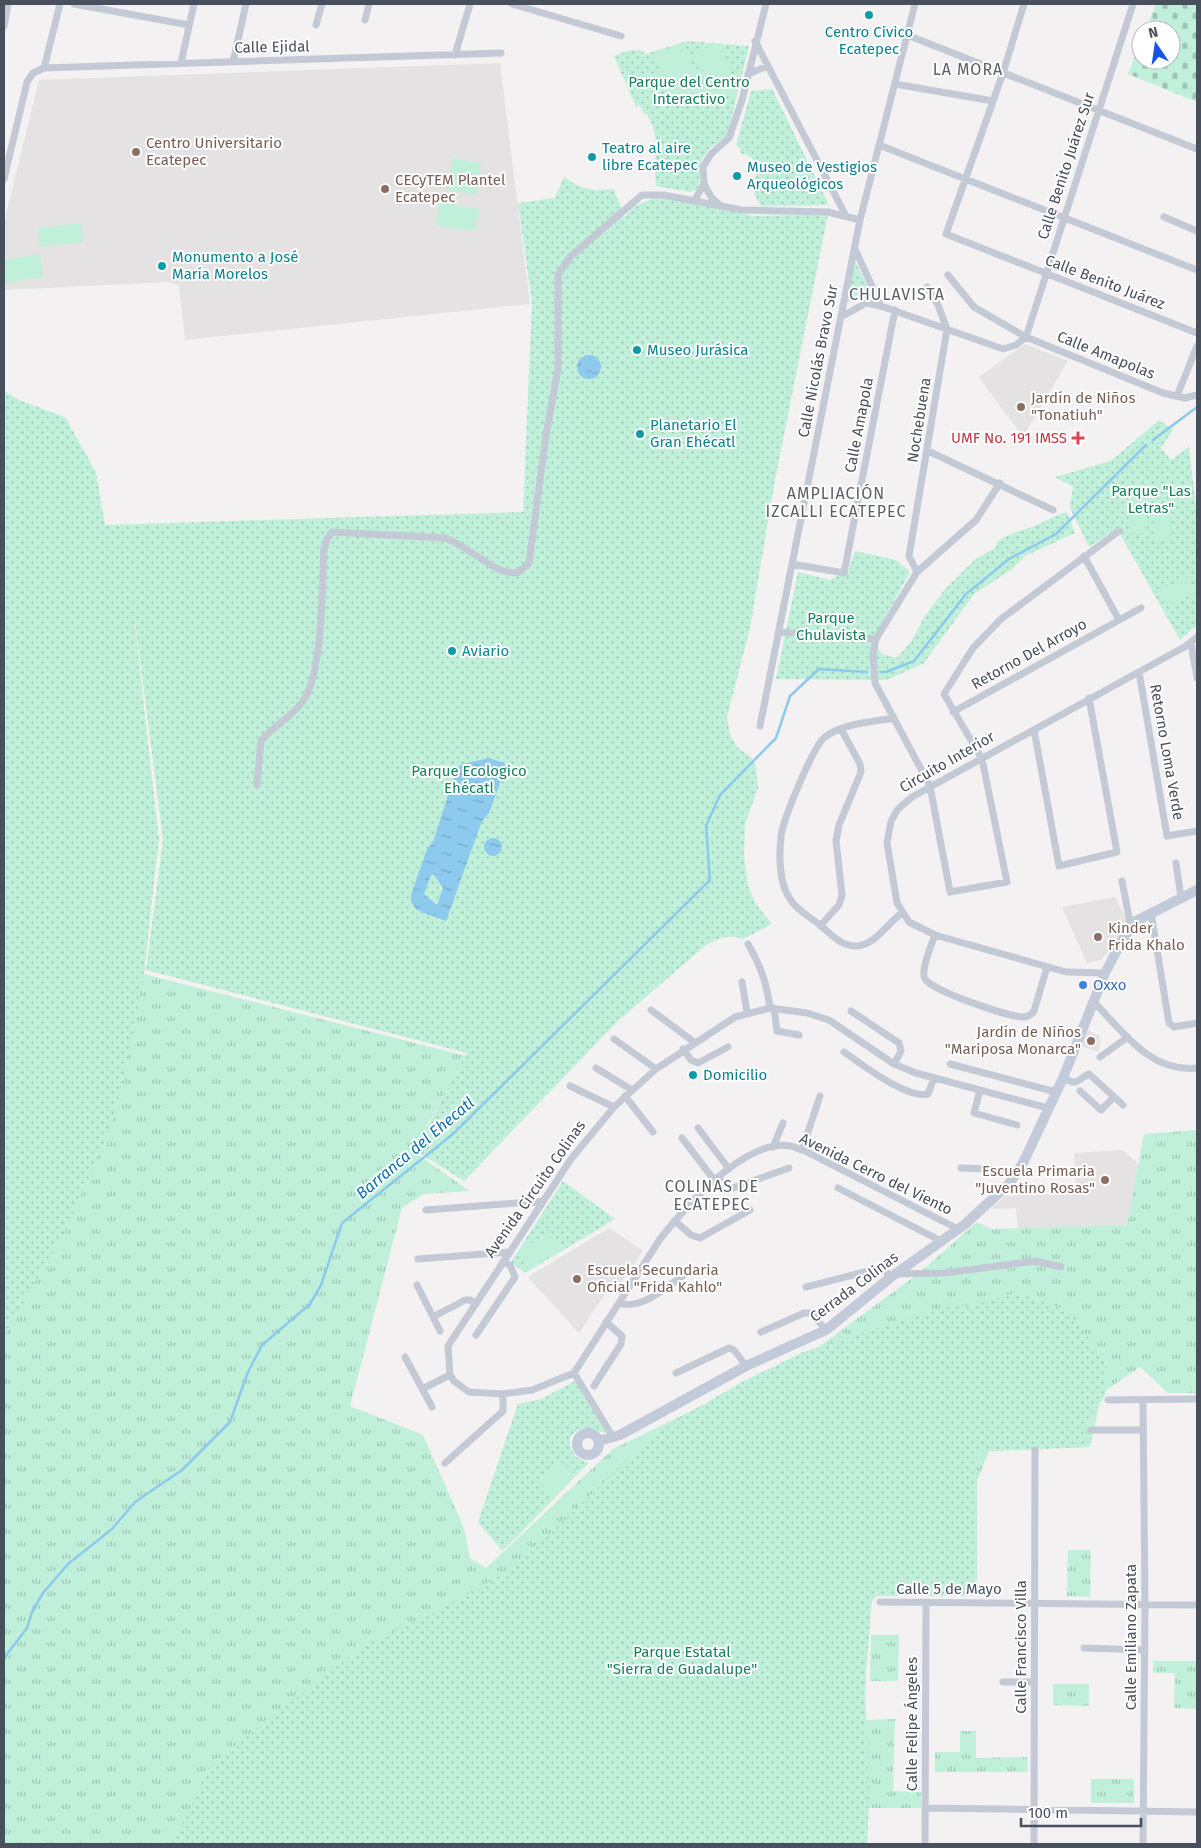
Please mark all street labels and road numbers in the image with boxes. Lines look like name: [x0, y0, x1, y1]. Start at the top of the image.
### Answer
street label: Calle Ejidal: [234, 37, 310, 57]
street label: Calle Benito Juárez Sur: [1034, 90, 1098, 242]
street label: Calle Benito Juárez: [1043, 251, 1168, 313]
street label: Calle Nicolás Bravo Sur: [794, 283, 842, 439]
street label: Calle Amapolas: [1055, 327, 1157, 383]
street label: Calle Amapola: [841, 376, 877, 474]
street label: Nochebuena: [903, 376, 935, 464]
street label: Retorno Del Arroyo: [968, 615, 1090, 693]
street label: Retorno Loma Verde: [1146, 683, 1188, 821]
street label: Circuito Interior: [896, 727, 998, 797]
street label: Avenida Circuito Colinas: [481, 1117, 589, 1261]
street label: Avenida Cerro del Viento: [797, 1129, 955, 1219]
street label: Cerrada Colinas: [806, 1248, 902, 1326]
street label: Calle Emiliano Zapata: [1122, 1564, 1140, 1710]
street label: Calle 5 de Mayo: [896, 1580, 1002, 1598]
street label: Calle Francisco Villa: [1012, 1580, 1030, 1714]
street label: Calle Felipe Ángeles: [903, 1657, 921, 1791]

